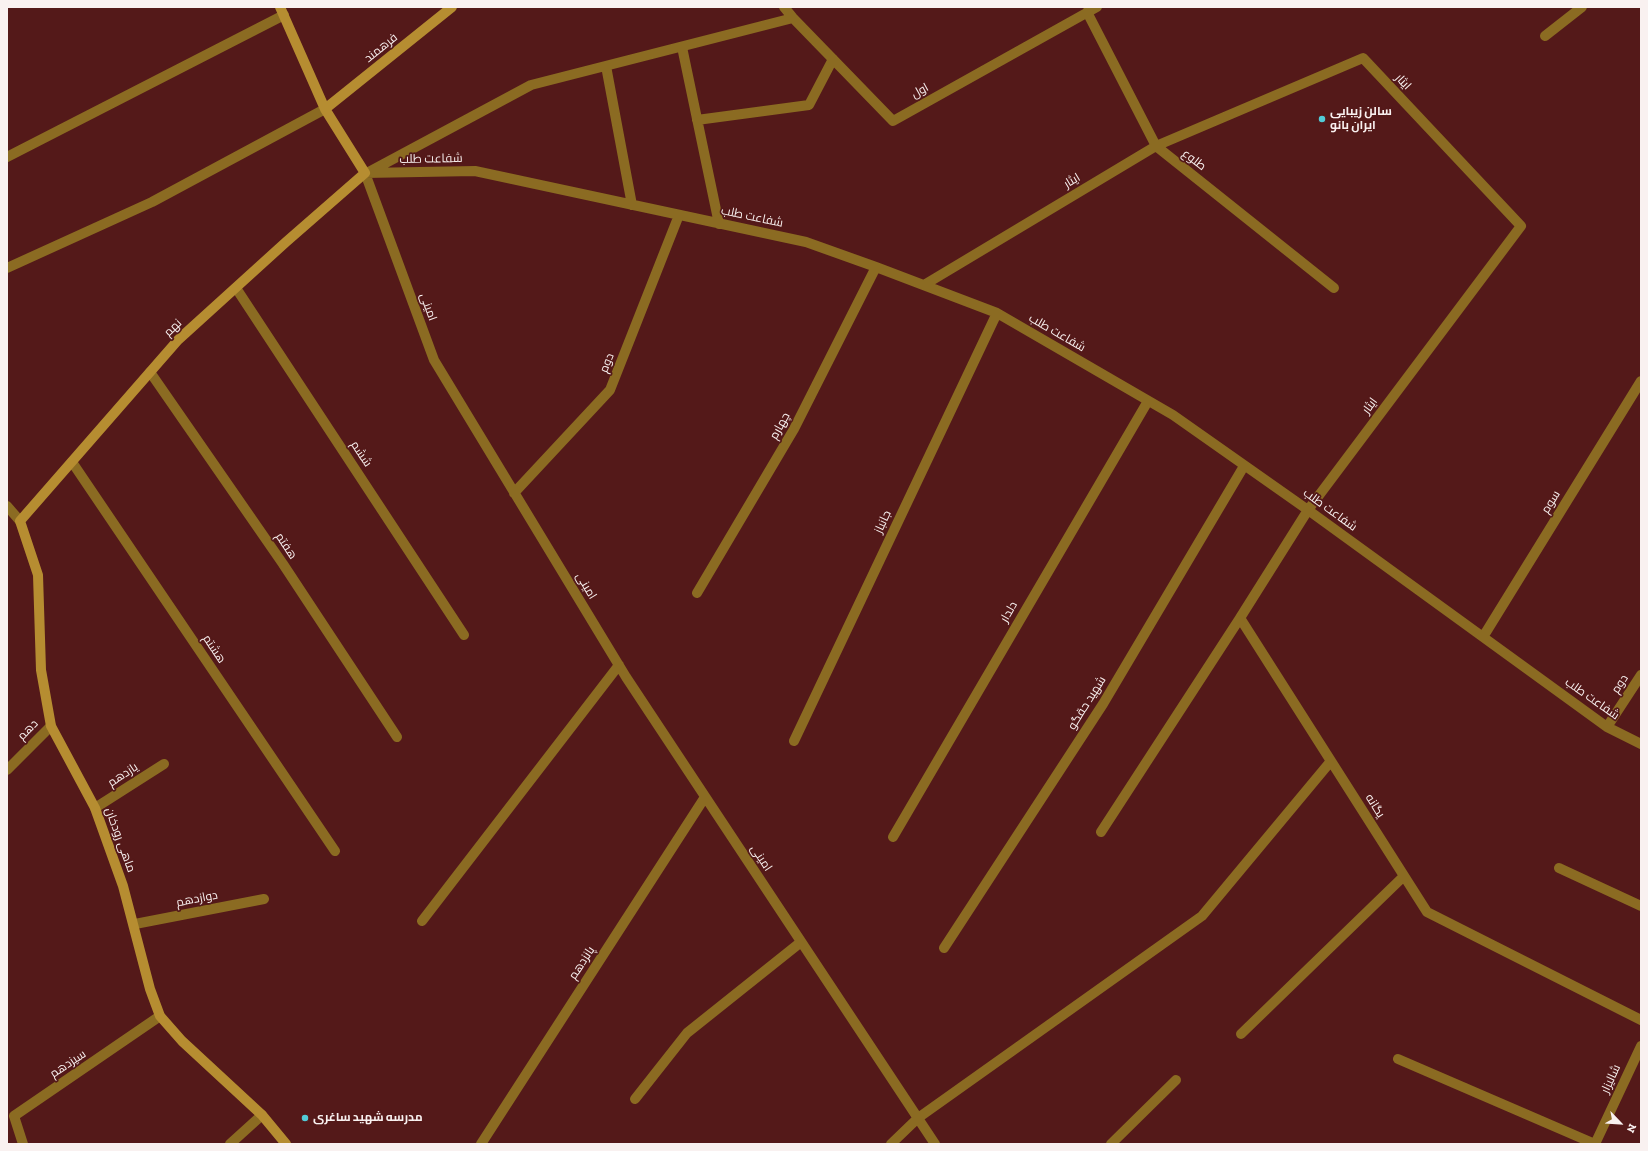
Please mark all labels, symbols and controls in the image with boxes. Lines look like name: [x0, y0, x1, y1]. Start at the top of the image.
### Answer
street label: فرهمند: [362, 30, 400, 66]
street label: ایثار: [1392, 71, 1414, 93]
street label: اول: [909, 80, 931, 102]
place label: سالن زیبایی ایران بانو: [1330, 105, 1392, 133]
marker: سالن زیبایی ایران بانو: [1317, 114, 1327, 124]
street label: طلوع: [1179, 146, 1209, 174]
street label: شفاعت طلب: [399, 151, 463, 167]
street label: ایثار: [1061, 171, 1083, 191]
street label: شفاعت طلب: [720, 203, 784, 231]
street label: امینی: [416, 291, 440, 323]
street label: شفاعت طلب: [1026, 311, 1088, 355]
street label: نهم: [161, 316, 185, 340]
street label: دوم: [597, 351, 617, 375]
street label: ایثار: [1359, 395, 1381, 417]
street label: چهارم: [767, 410, 793, 442]
street label: ششم: [347, 438, 375, 470]
street label: شفاعت طلب: [1300, 486, 1360, 534]
street label: سوم: [1538, 488, 1564, 516]
street label: جانباز: [871, 508, 895, 536]
street label: هفتم: [272, 530, 300, 562]
street label: امینی: [572, 570, 600, 602]
street label: دلدار: [997, 599, 1021, 625]
street label: هشتم: [199, 632, 229, 666]
street label: دوم: [1609, 672, 1631, 696]
street label: شهید حقگو: [1065, 674, 1109, 732]
street label: شفاعت طلب: [1562, 675, 1622, 723]
street label: دهم: [15, 717, 41, 743]
street label: یازدهم: [105, 760, 141, 790]
street label: یگانه: [1362, 791, 1388, 821]
street label: ماهی رودخان: [102, 806, 138, 874]
street label: امینی: [747, 842, 775, 874]
street label: دوازدهم: [175, 888, 219, 910]
street label: پانزدهم: [566, 944, 598, 982]
street label: سیزدهم: [47, 1047, 89, 1081]
street label: شالیزار: [1598, 1062, 1624, 1096]
north arrow: [1600, 1103, 1640, 1143]
place label: مدرسه شهید ساغری: [313, 1111, 423, 1125]
marker: مدرسه شهید ساغری: [300, 1113, 310, 1123]
text: N: [1624, 1122, 1639, 1135]

